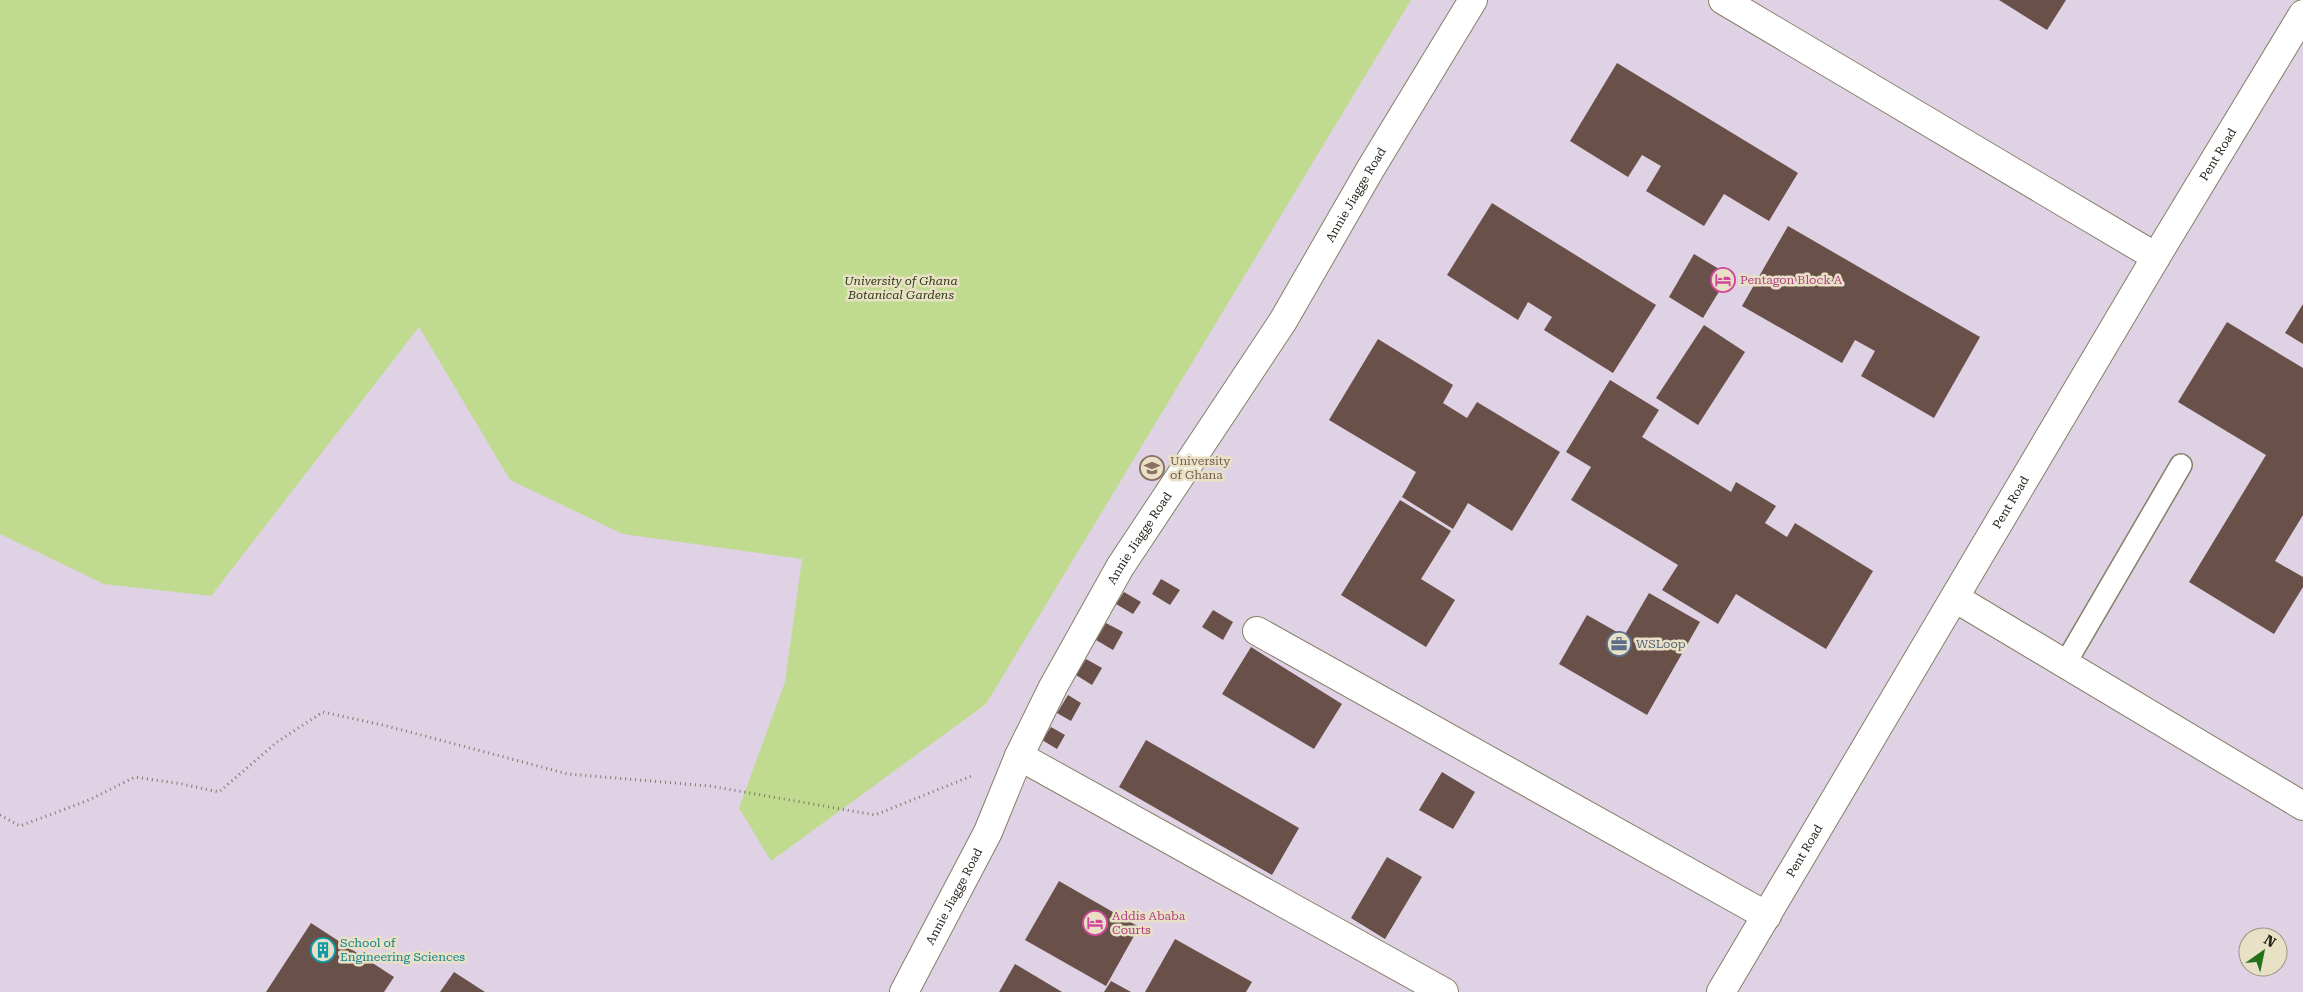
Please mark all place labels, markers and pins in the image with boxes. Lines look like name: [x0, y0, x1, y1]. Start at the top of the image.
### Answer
hotel icon: Pentagon Block A: [1710, 267, 1736, 293]
place label: Pentagon Block A: [1740, 273, 1843, 287]
place label: University of Ghana: [1170, 454, 1231, 482]
school or university icon: University of Ghana: [1139, 455, 1165, 481]
office icon: WSLoop: [1606, 631, 1632, 657]
place label: WSLoop: [1636, 637, 1686, 651]
place label: Addis Ababa Courts: [1112, 909, 1186, 937]
hotel icon: Addis Ababa Courts: [1082, 910, 1108, 936]
place label: School of Engineering Sciences: [340, 936, 465, 964]
building icon: School of Engineering Sciences: [310, 937, 336, 963]

